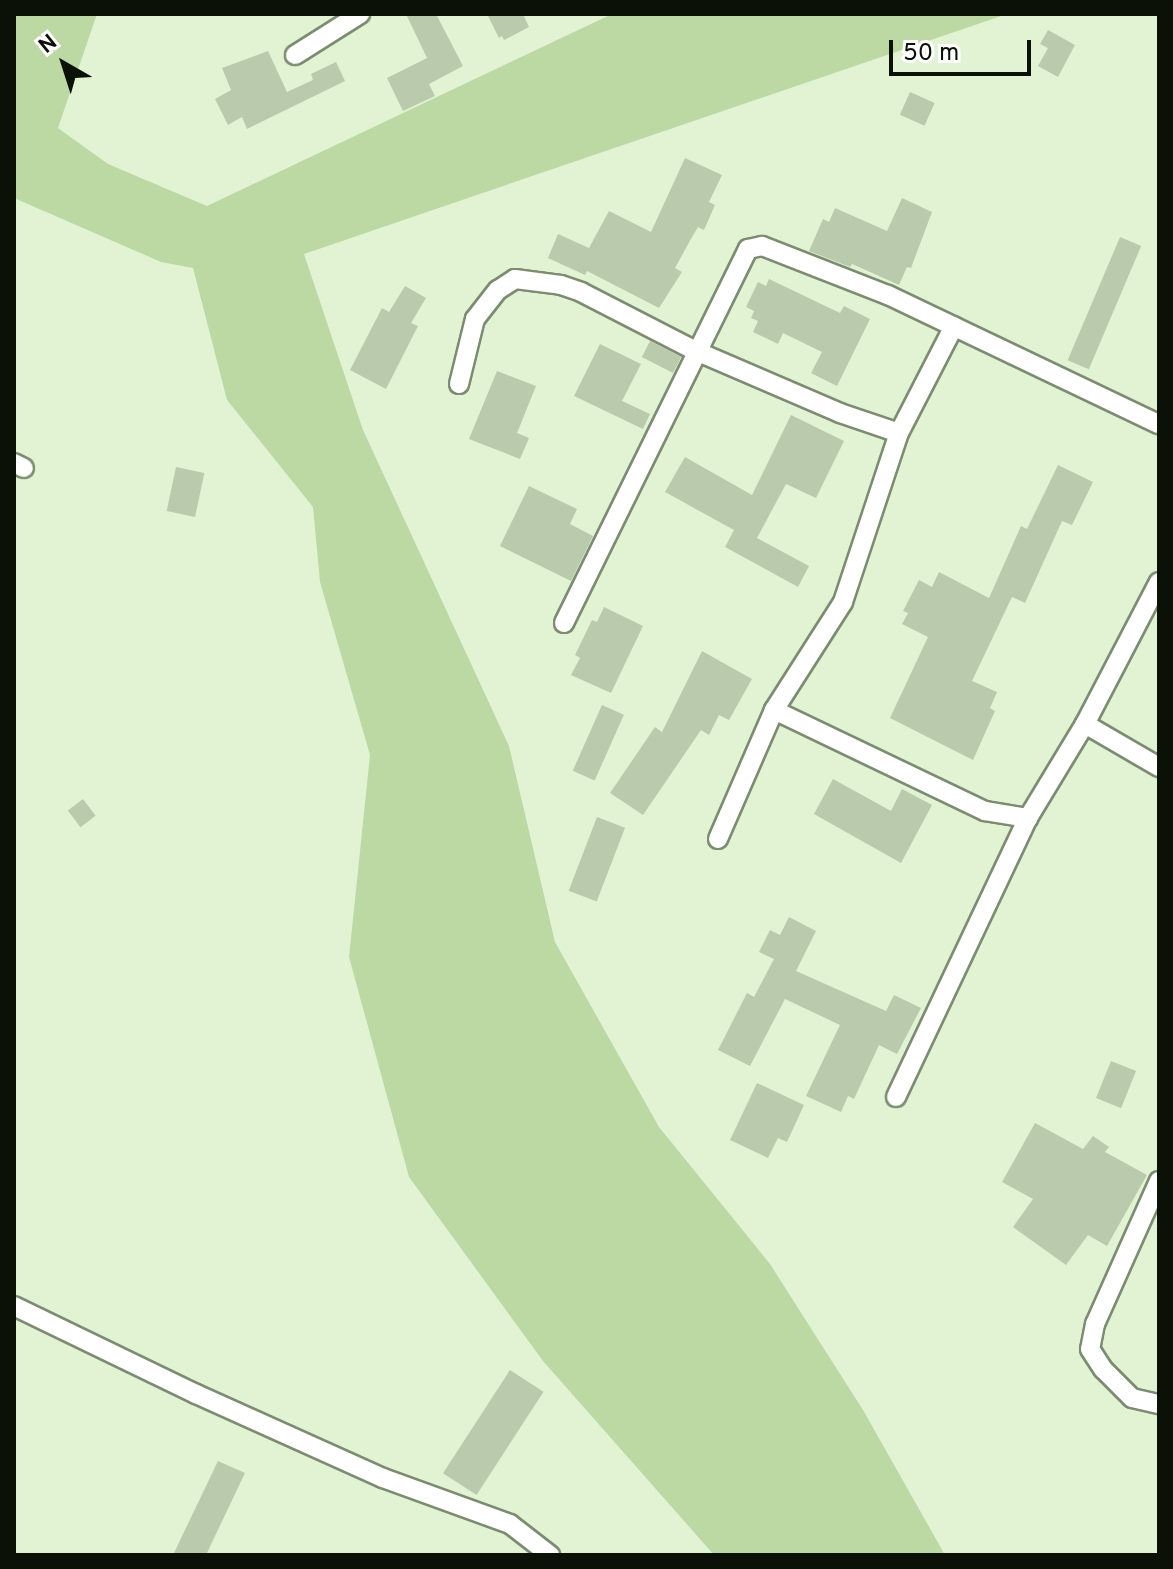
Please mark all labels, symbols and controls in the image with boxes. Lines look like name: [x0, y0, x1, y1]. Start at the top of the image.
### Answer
north arrow: [24, 24, 104, 104]
scale bar: [893, 24, 1035, 74]
text: N: [34, 30, 63, 60]
text: 50 m: [903, 39, 959, 69]

